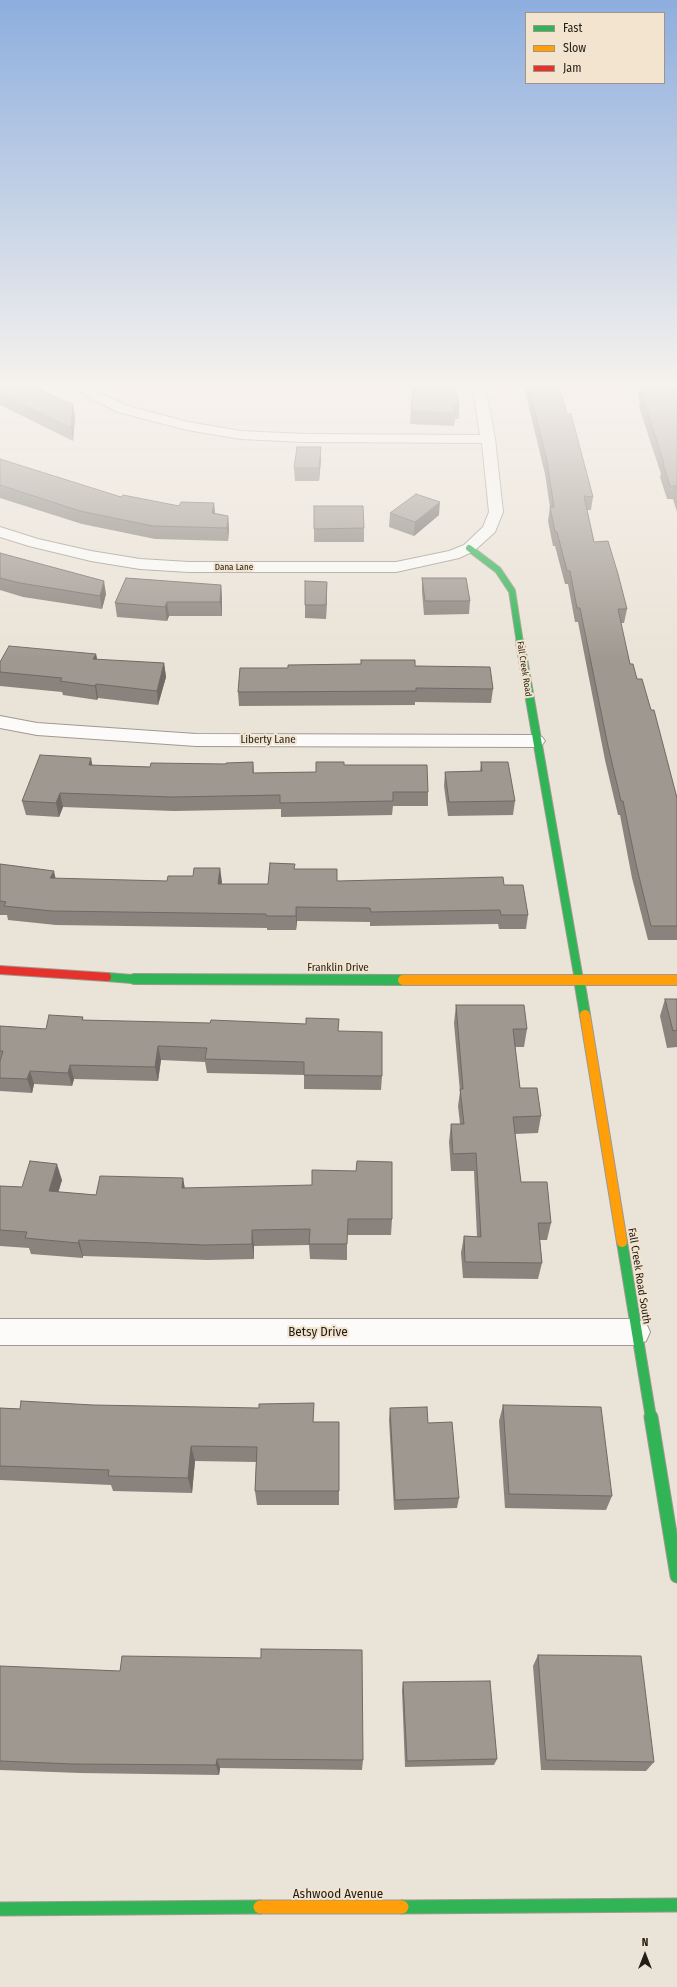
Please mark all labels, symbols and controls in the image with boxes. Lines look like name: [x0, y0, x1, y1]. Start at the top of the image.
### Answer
legend: [525, 12, 665, 84]
text: Fast: [563, 21, 582, 35]
text: Slow: [563, 41, 586, 55]
text: Jam: [563, 61, 581, 75]
street label: Dana Lane: [215, 562, 253, 572]
street label: Fall Creek Road: [514, 641, 534, 697]
street label: Liberty Lane: [240, 733, 296, 747]
street label: Franklin Drive: [307, 961, 369, 975]
street label: Fall Creek Road South: [625, 1227, 653, 1325]
street label: Betsy Drive: [288, 1324, 348, 1340]
street label: Ashwood Avenue: [293, 1886, 383, 1902]
north arrow: [625, 1935, 665, 1975]
text: N: [642, 1936, 648, 1949]

